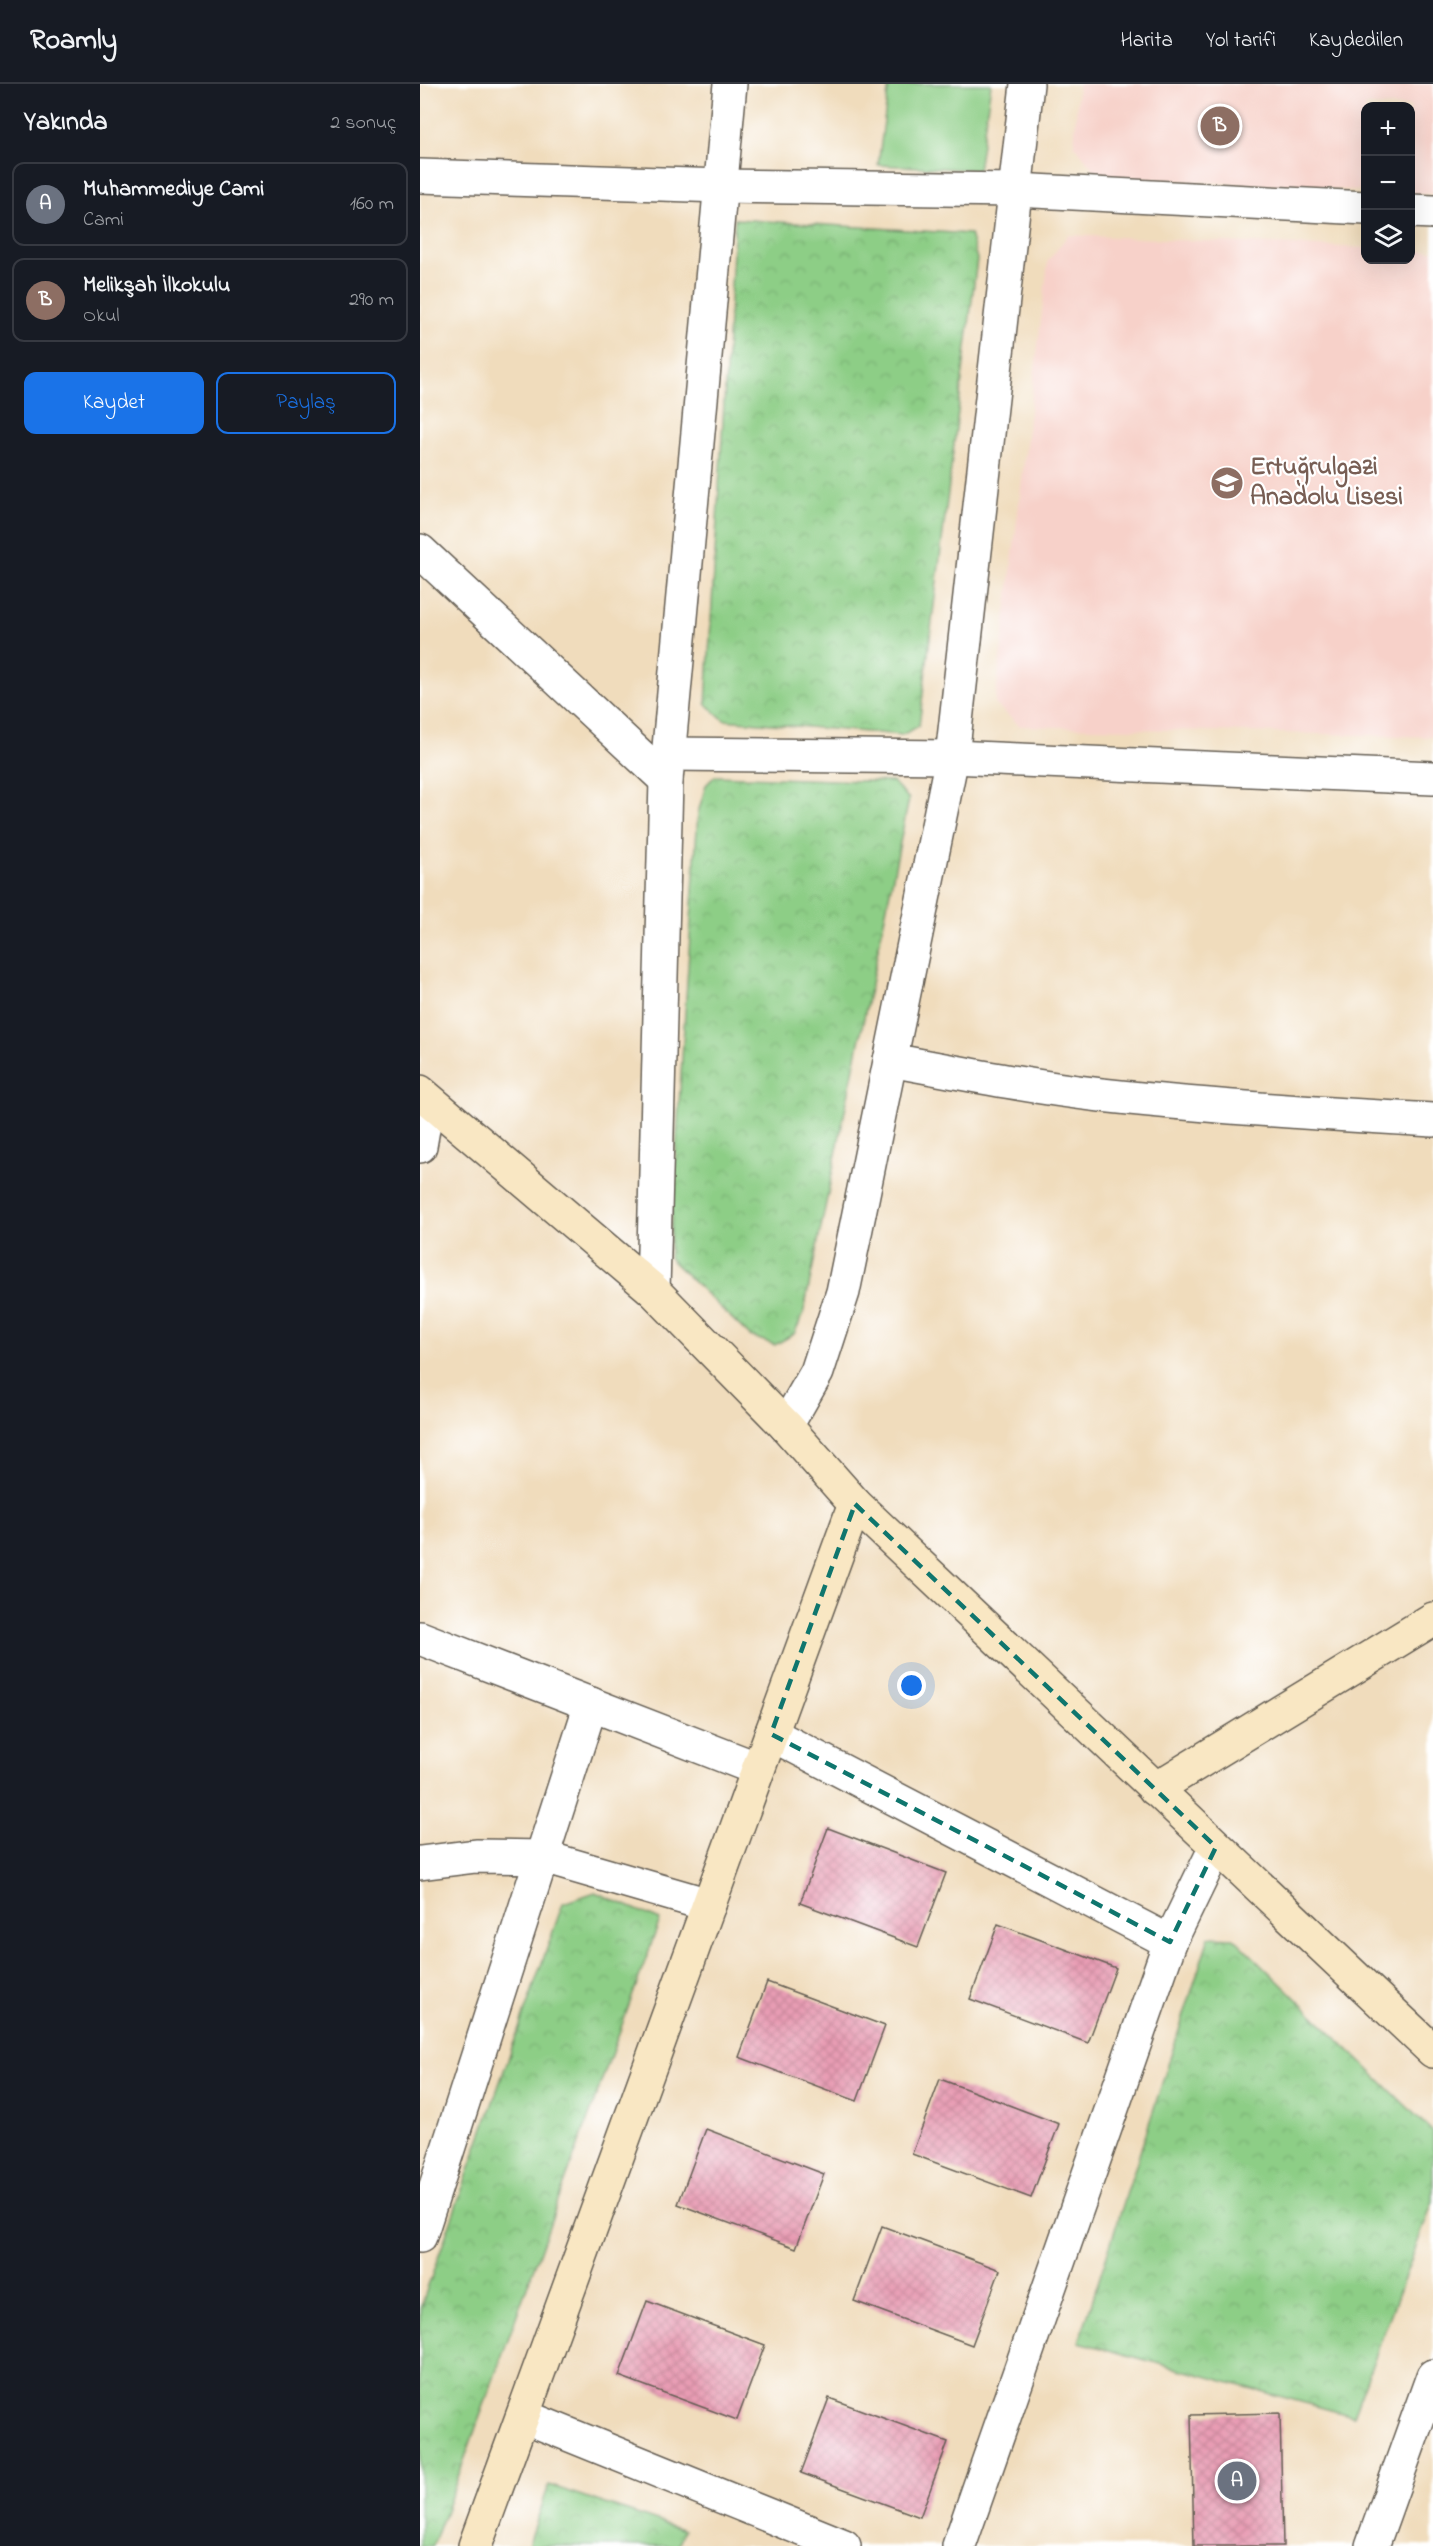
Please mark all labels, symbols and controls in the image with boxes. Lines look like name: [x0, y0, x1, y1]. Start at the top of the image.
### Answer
text: Roamly: [30, 21, 117, 62]
text: Harita: [1121, 26, 1173, 56]
text: Yol tarifi: [1206, 26, 1276, 56]
text: Kaydedilen: [1309, 26, 1403, 56]
map controls: [1361, 102, 1415, 264]
button: +: [1361, 102, 1415, 156]
text: Yakında: [24, 104, 108, 142]
pin: B: [1200, 104, 1240, 148]
text: 2 sonuç: [330, 109, 396, 138]
button: −: [1361, 156, 1415, 210]
text: Muhammediye Cami: [83, 174, 264, 206]
text: A: [39, 190, 52, 219]
text: 160 m: [350, 190, 394, 219]
text: Cami: [83, 206, 124, 235]
button: layers: [1361, 210, 1415, 264]
text: Melikşah İlkokulu: [83, 270, 230, 302]
text: B: [39, 286, 52, 315]
text: 290 m: [349, 286, 394, 315]
text: Okul: [83, 302, 120, 331]
button: Kaydet: [24, 372, 204, 434]
button: Paylaş: [216, 372, 396, 434]
place label: Ertuğrulgazi Anadolu Lisesi: [1250, 449, 1403, 517]
school or university icon: Ertuğrulgazi Anadolu Lisesi: [1209, 465, 1245, 501]
your location: [897, 1671, 926, 1700]
pin: A: [1218, 2458, 1256, 2504]

